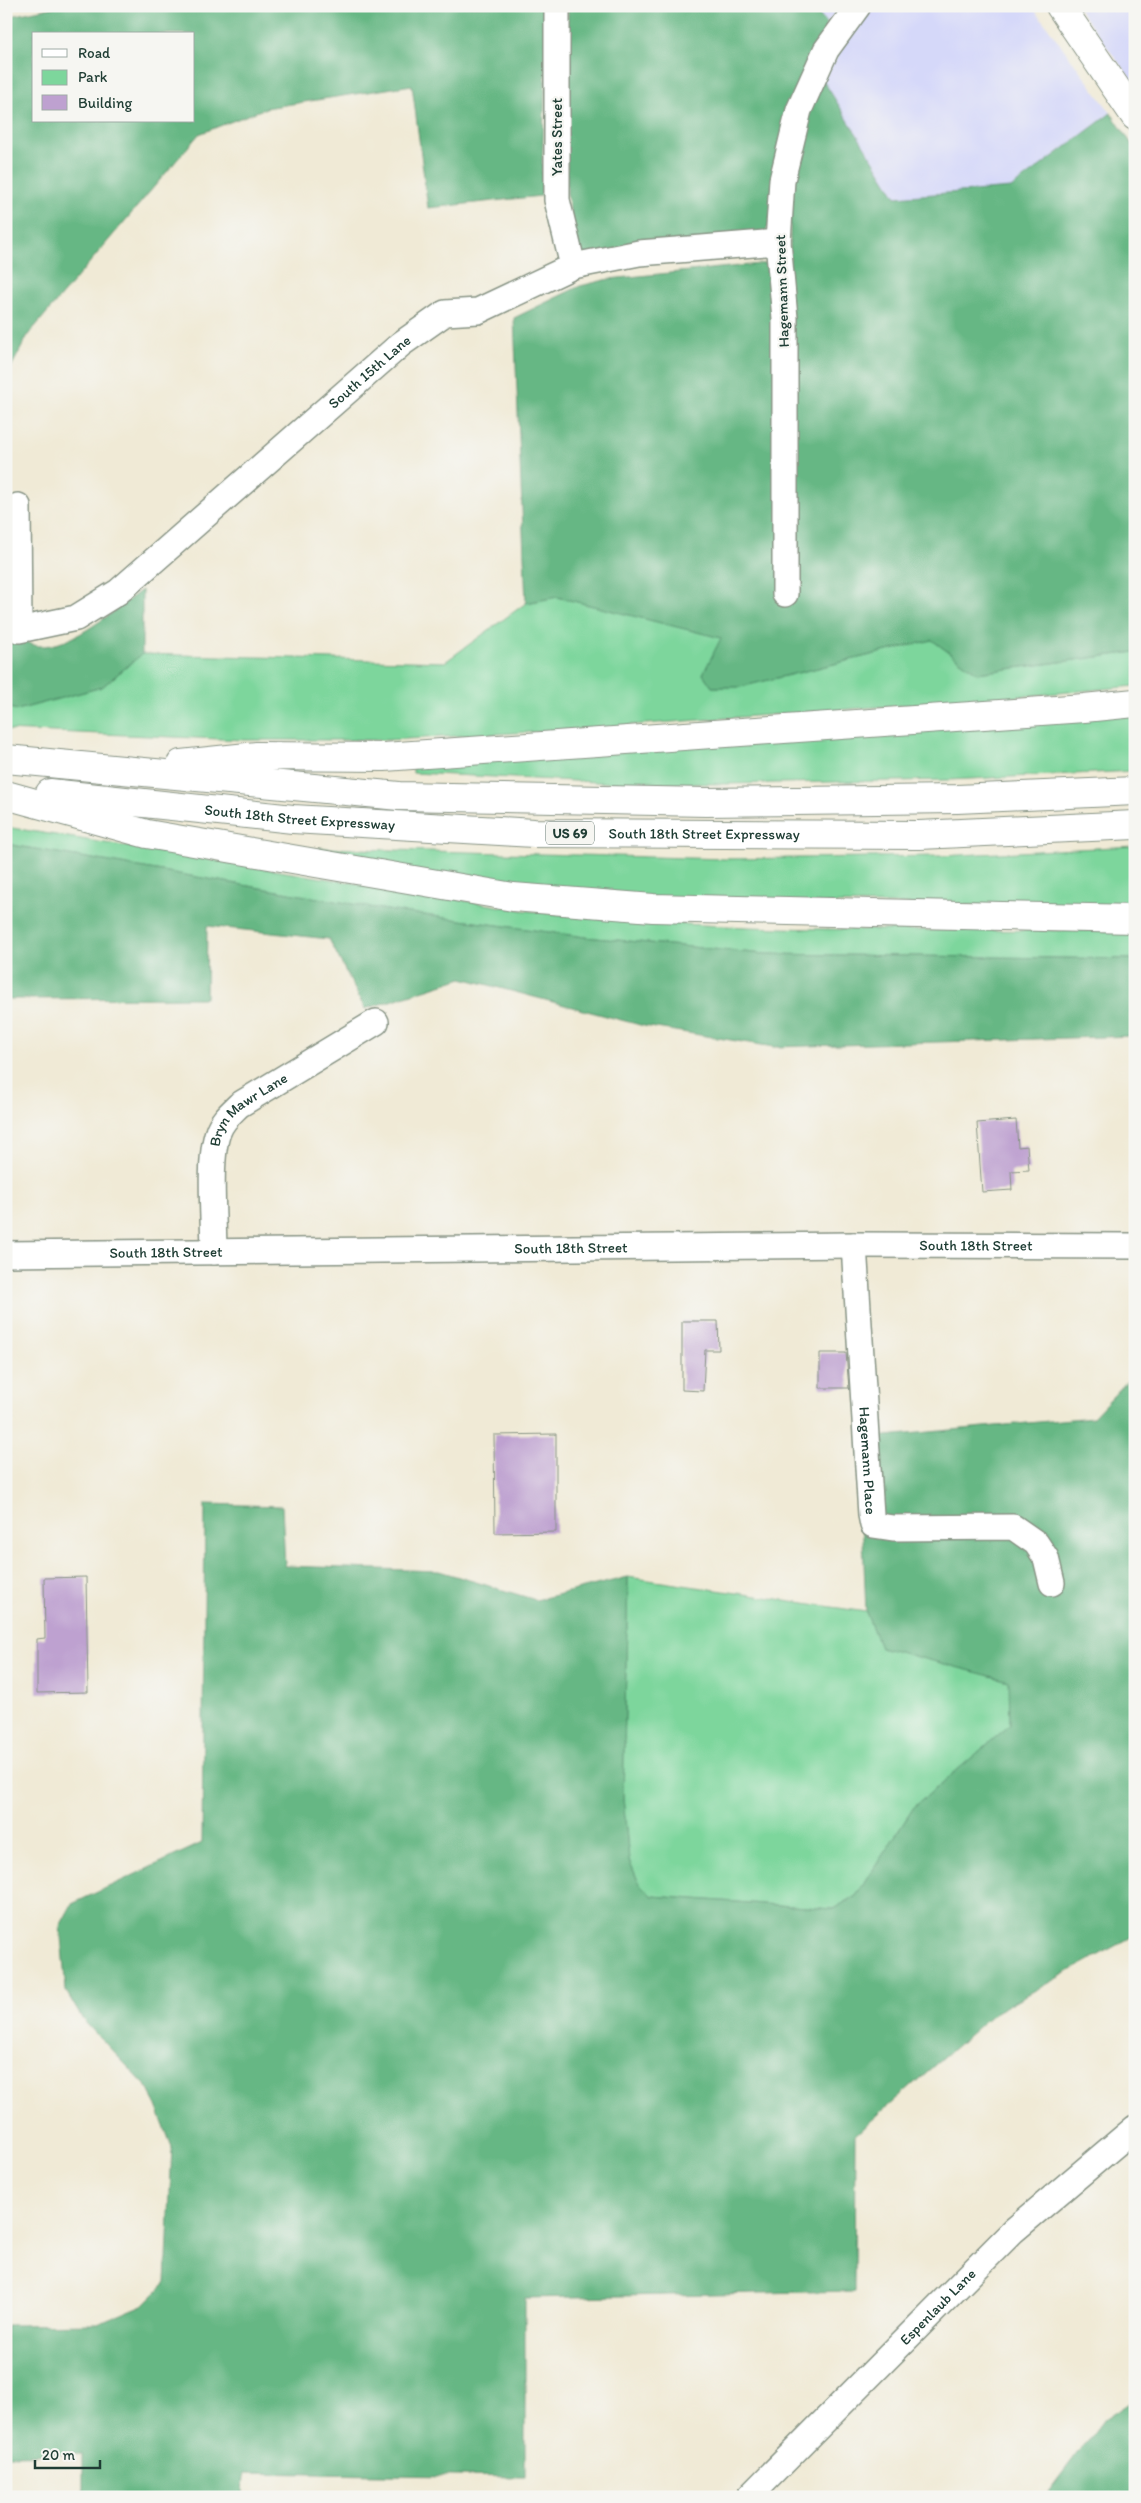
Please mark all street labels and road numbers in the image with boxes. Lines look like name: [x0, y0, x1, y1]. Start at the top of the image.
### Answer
street label: Yates Street: [548, 98, 566, 176]
street label: Hagemann Street: [771, 234, 793, 348]
street label: South 15th Lane: [325, 331, 414, 413]
street label: South 18th Street Expressway: [204, 801, 396, 834]
road number: US 69: [546, 821, 594, 844]
street label: South 18th Street Expressway: [609, 824, 800, 843]
street label: Bryn Mawr Lane: [206, 1069, 291, 1148]
street label: South 18th Street: [919, 1236, 1033, 1255]
street label: South 18th Street: [514, 1238, 628, 1258]
street label: South 18th Street: [109, 1243, 223, 1262]
street label: Hagemann Place: [855, 1406, 880, 1515]
street label: Espenlaub Lane: [896, 2265, 980, 2349]

